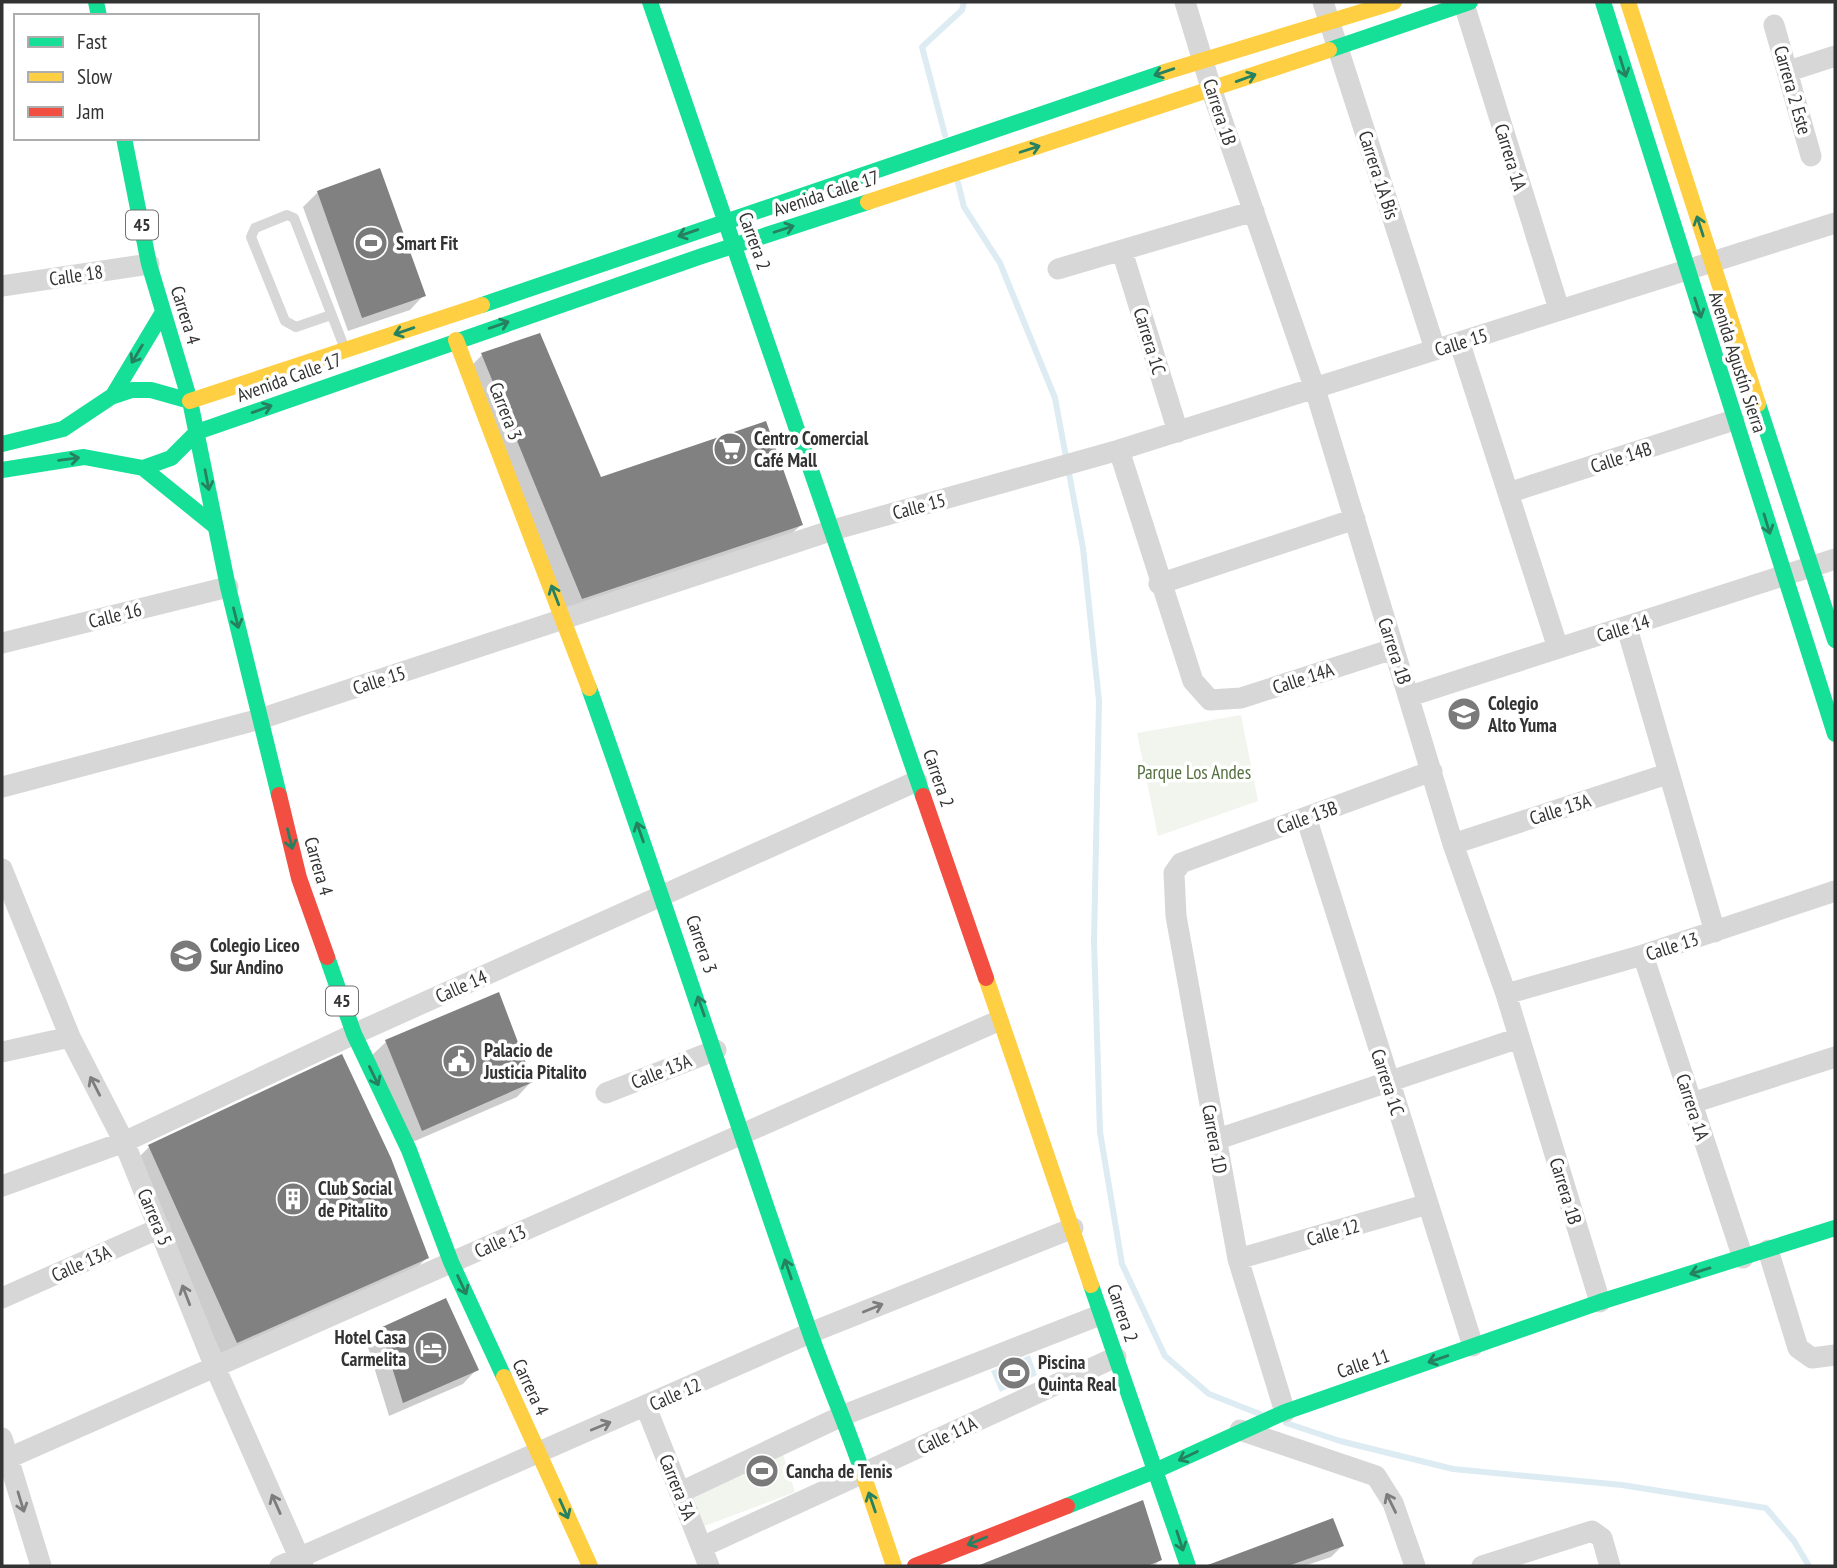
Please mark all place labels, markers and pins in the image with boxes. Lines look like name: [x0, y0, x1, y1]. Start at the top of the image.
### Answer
sports icon: Smart Fit: [352, 224, 390, 262]
place label: Smart Fit: [396, 231, 458, 255]
place label: Centro Comercial Café Mall: [754, 426, 869, 472]
supermarket icon: Centro Comercial Café Mall: [711, 430, 749, 468]
place label: Colegio Alto Yuma: [1487, 691, 1557, 737]
school or university icon: Colegio Alto Yuma: [1445, 695, 1483, 733]
place label: Colegio Liceo Sur Andino: [210, 933, 300, 979]
school or university icon: Colegio Liceo Sur Andino: [167, 937, 205, 975]
place label: Palacio de Justicia Pitalito: [483, 1038, 587, 1084]
public building icon: Palacio de Justicia Pitalito: [440, 1042, 478, 1080]
place label: Club Social de Pitalito: [318, 1176, 393, 1222]
building icon: Club Social de Pitalito: [274, 1180, 312, 1218]
place label: Hotel Casa Carmelita: [335, 1325, 406, 1371]
hotel icon: Hotel Casa Carmelita: [412, 1329, 450, 1367]
place label: Piscina Quinta Real: [1038, 1350, 1117, 1396]
sports icon: Piscina Quinta Real: [995, 1354, 1033, 1392]
sports icon: Cancha de Tenis: [743, 1452, 781, 1490]
place label: Cancha de Tenis: [786, 1459, 893, 1483]

